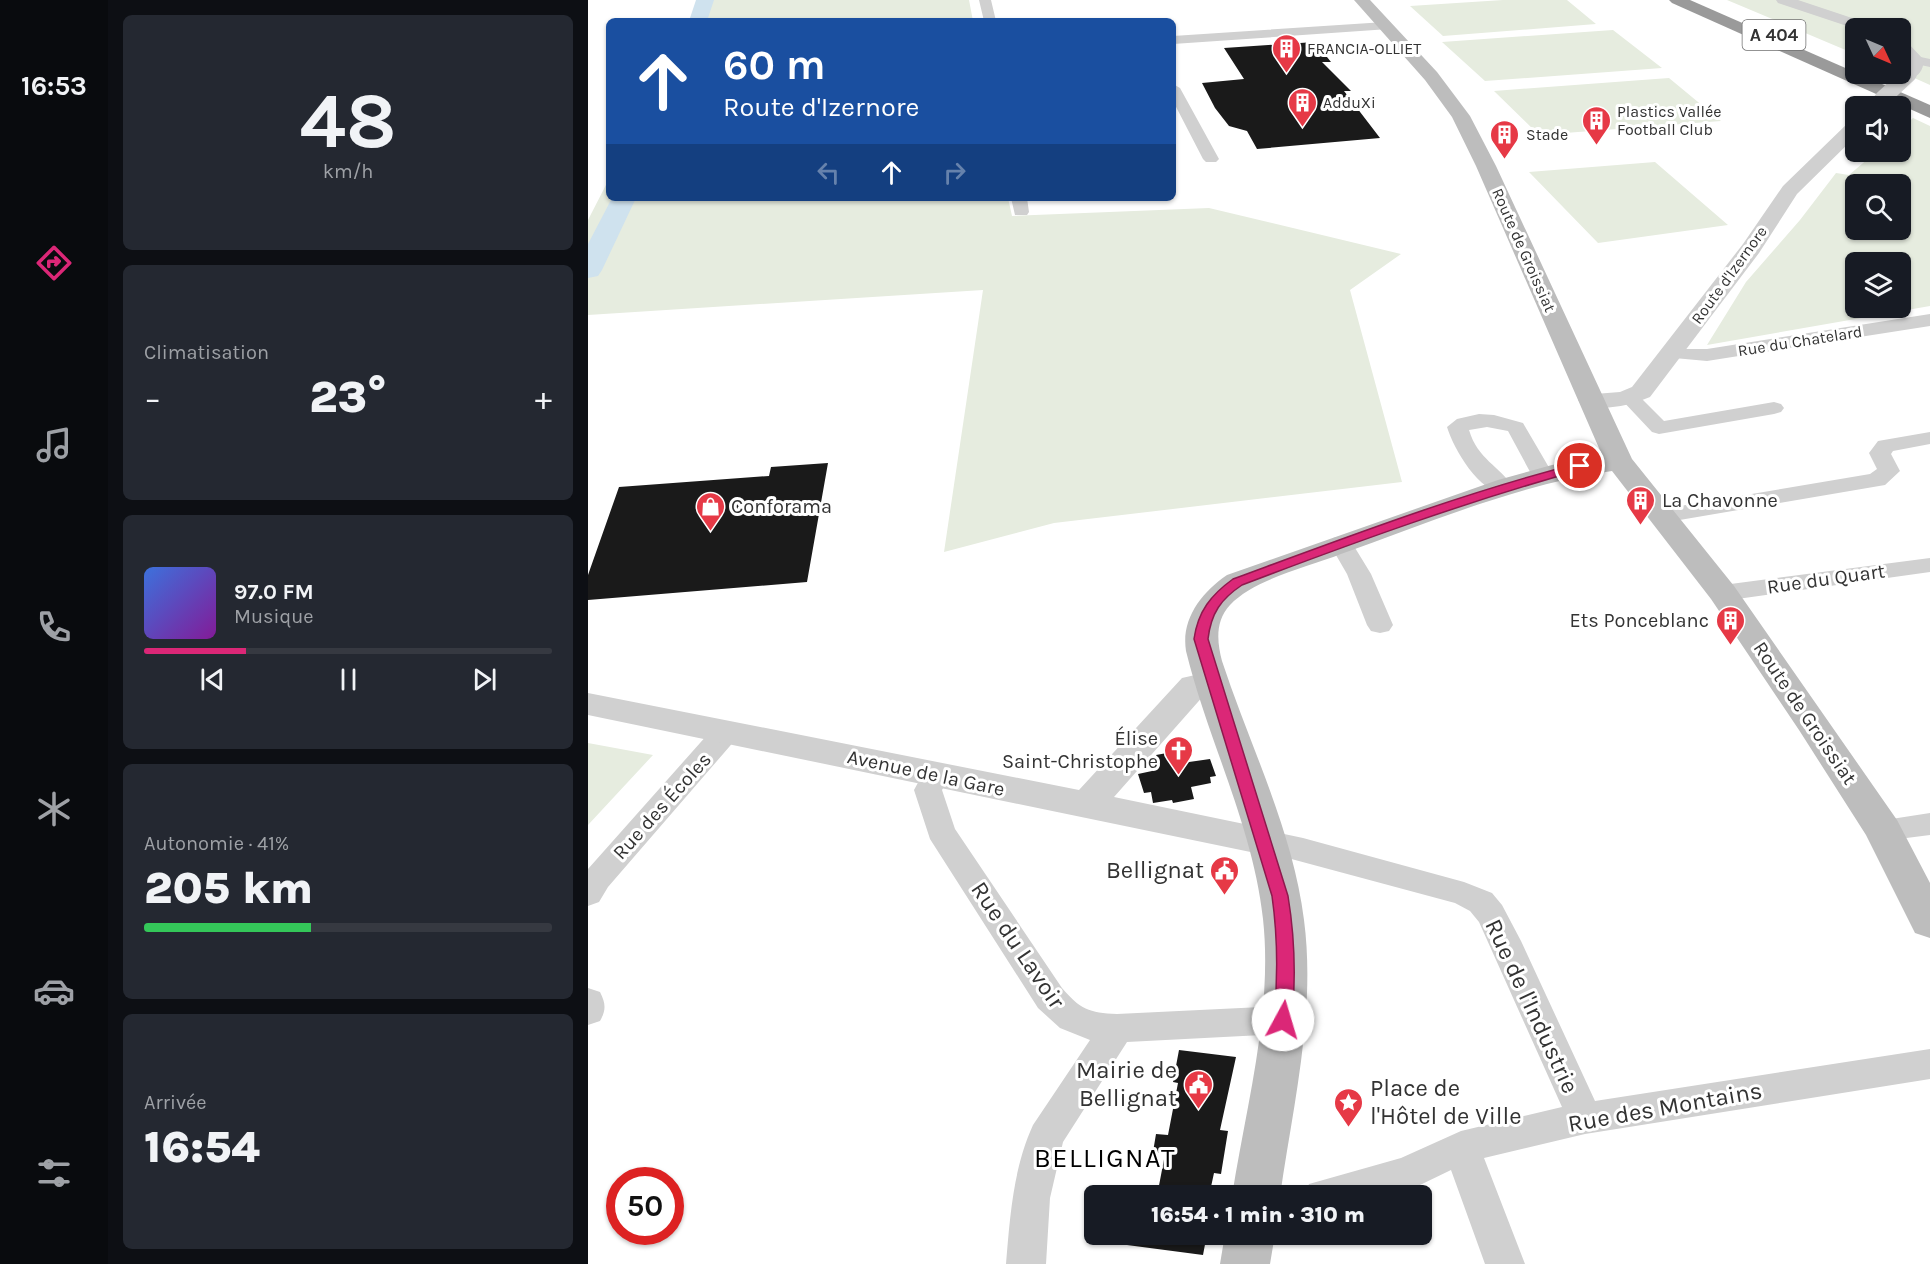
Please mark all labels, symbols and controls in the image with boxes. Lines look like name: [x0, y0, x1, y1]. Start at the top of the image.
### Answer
north arrow: [1845, 18, 1911, 84]
map controls: [1845, 18, 1911, 318]
road number: A 404: [1742, 20, 1806, 50]
building icon: FRANCIA-OLLIET: [1270, 32, 1302, 74]
place label: FRANCIA-OLLIET: [1307, 39, 1421, 58]
text: 60 m: [723, 40, 826, 90]
icon: ahead: [624, 42, 702, 120]
text: 16:53: [21, 70, 87, 102]
text: 48: [300, 75, 396, 167]
building icon: AdduXi: [1286, 86, 1318, 128]
text: Route d'Izernore: [723, 91, 919, 123]
place label: AdduXi: [1323, 93, 1376, 112]
button: sound: [1845, 96, 1911, 162]
place label: Plastics Vallée Football Club: [1617, 102, 1722, 139]
building icon: Plastics Vallée Football Club: [1580, 104, 1612, 146]
building icon: Stade: [1489, 118, 1521, 160]
place label: Stade: [1526, 125, 1568, 144]
icon: left: [812, 156, 845, 189]
icon: ahead: [875, 156, 908, 189]
icon: right: [938, 156, 971, 189]
text: km/h: [323, 160, 373, 183]
button: search: [1845, 174, 1911, 240]
street label: Route de Groissiat: [1488, 185, 1560, 315]
street label: Route d'Izernore: [1687, 222, 1771, 328]
icon: directions: [33, 242, 75, 284]
button: layers: [1845, 252, 1911, 318]
street label: Rue du Chatelard: [1737, 322, 1863, 360]
text: Climatisation: [144, 341, 269, 364]
text: 23°: [309, 371, 387, 423]
text: −: [144, 379, 161, 417]
text: +: [535, 379, 552, 417]
icon: music: [33, 424, 75, 466]
pin: [1554, 440, 1605, 491]
icon: arrive: [1563, 449, 1596, 482]
building icon: La Chavonne: [1625, 484, 1657, 526]
place label: La Chavonne: [1662, 489, 1778, 512]
shop icon: Conforama: [694, 490, 726, 532]
place label: Conforama: [731, 495, 832, 518]
street label: Rue du Quart: [1765, 559, 1887, 599]
text: 97.0 FM: [234, 579, 314, 605]
building icon: Ets Ponceblanc: [1714, 604, 1746, 646]
text: Musique: [234, 605, 314, 628]
icon: phone: [33, 606, 75, 648]
place label: Ets Ponceblanc: [1569, 609, 1709, 632]
street label: Route de Groissiat: [1749, 637, 1862, 789]
icon: previous: [196, 663, 229, 696]
icon: pause: [332, 663, 365, 696]
icon: next: [468, 663, 501, 696]
place label: Élise Saint-Christophe: [1002, 726, 1158, 773]
church icon: Élise Saint-Christophe: [1163, 734, 1195, 776]
street label: Avenue de la Gare: [845, 745, 1007, 801]
street label: Rue des Écoles: [607, 747, 716, 864]
icon: climate: [33, 788, 75, 830]
text: Autonomie · 41%: [144, 832, 289, 855]
public building icon: Bellignat: [1209, 854, 1241, 896]
place label: Bellignat: [1106, 856, 1204, 884]
text: 205 km: [144, 862, 313, 914]
street label: Rue du Lavoir: [965, 876, 1071, 1014]
street label: Rue de l'Industrie: [1479, 914, 1585, 1098]
icon: car: [33, 970, 75, 1012]
position arrow: [1251, 988, 1315, 1052]
place label: Mairie de Bellignat: [1076, 1056, 1177, 1112]
public building icon: Mairie de Bellignat: [1182, 1068, 1214, 1110]
place label: Place de l'Hôtel de Ville: [1370, 1074, 1522, 1130]
street label: Rue des Montains: [1566, 1076, 1764, 1138]
place icon: Place de l'Hôtel de Ville: [1333, 1086, 1365, 1128]
text: Arrivée: [144, 1091, 207, 1114]
text: 16:54: [144, 1121, 260, 1173]
district label: BELLIGNAT: [1034, 1142, 1176, 1174]
icon: filters: [33, 1152, 75, 1194]
speed limit sign: 50: [606, 1167, 684, 1245]
text: 16:54 · 1 min · 310 m: [1151, 1202, 1365, 1228]

